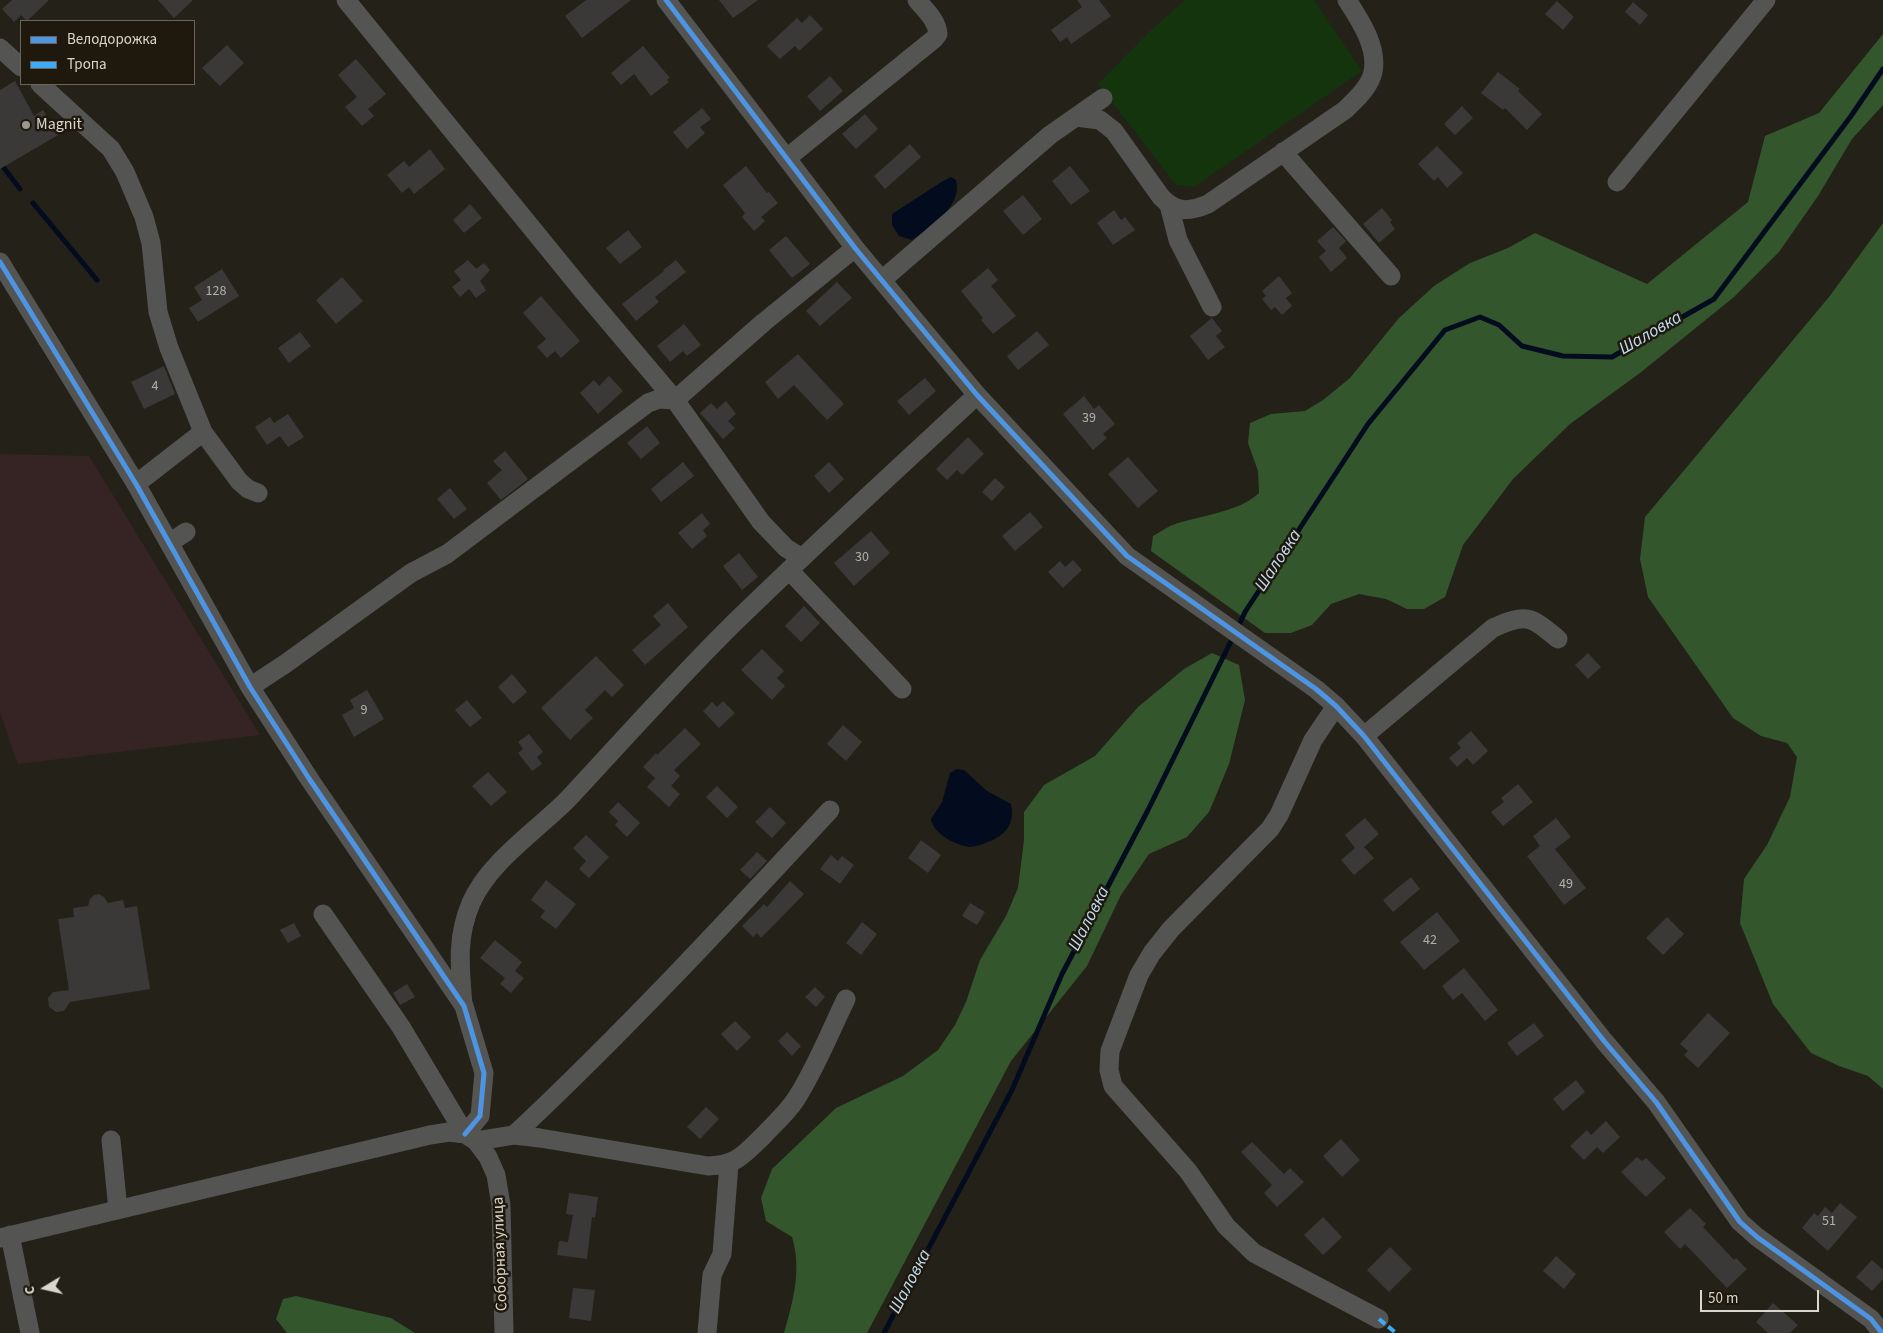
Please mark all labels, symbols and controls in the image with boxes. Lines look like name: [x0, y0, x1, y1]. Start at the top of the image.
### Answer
legend: [20, 20, 195, 85]
text: Велодорожка: [67, 29, 157, 50]
text: Тропа: [67, 54, 107, 75]
place label: Magnit: [36, 115, 82, 135]
marker: Magnit: [20, 119, 32, 131]
house number: 128: [206, 284, 226, 300]
water label: Шаловка: [1616, 307, 1686, 361]
house number: 4: [152, 379, 158, 395]
house number: 39: [1082, 411, 1096, 427]
water label: Шаловка: [1251, 526, 1307, 596]
house number: 30: [855, 550, 869, 566]
house number: 9: [361, 703, 367, 719]
house number: 49: [1559, 877, 1573, 893]
water label: Шаловка: [1065, 883, 1115, 955]
house number: 42: [1423, 933, 1437, 949]
street label: Соборная улица: [489, 1196, 513, 1312]
house number: 51: [1822, 1214, 1836, 1230]
water label: Шаловка: [885, 1246, 937, 1318]
north arrow: [20, 1263, 70, 1313]
scale bar: [1703, 1280, 1822, 1312]
text: С: [20, 1285, 41, 1296]
text: 50 m: [1708, 1288, 1738, 1309]

